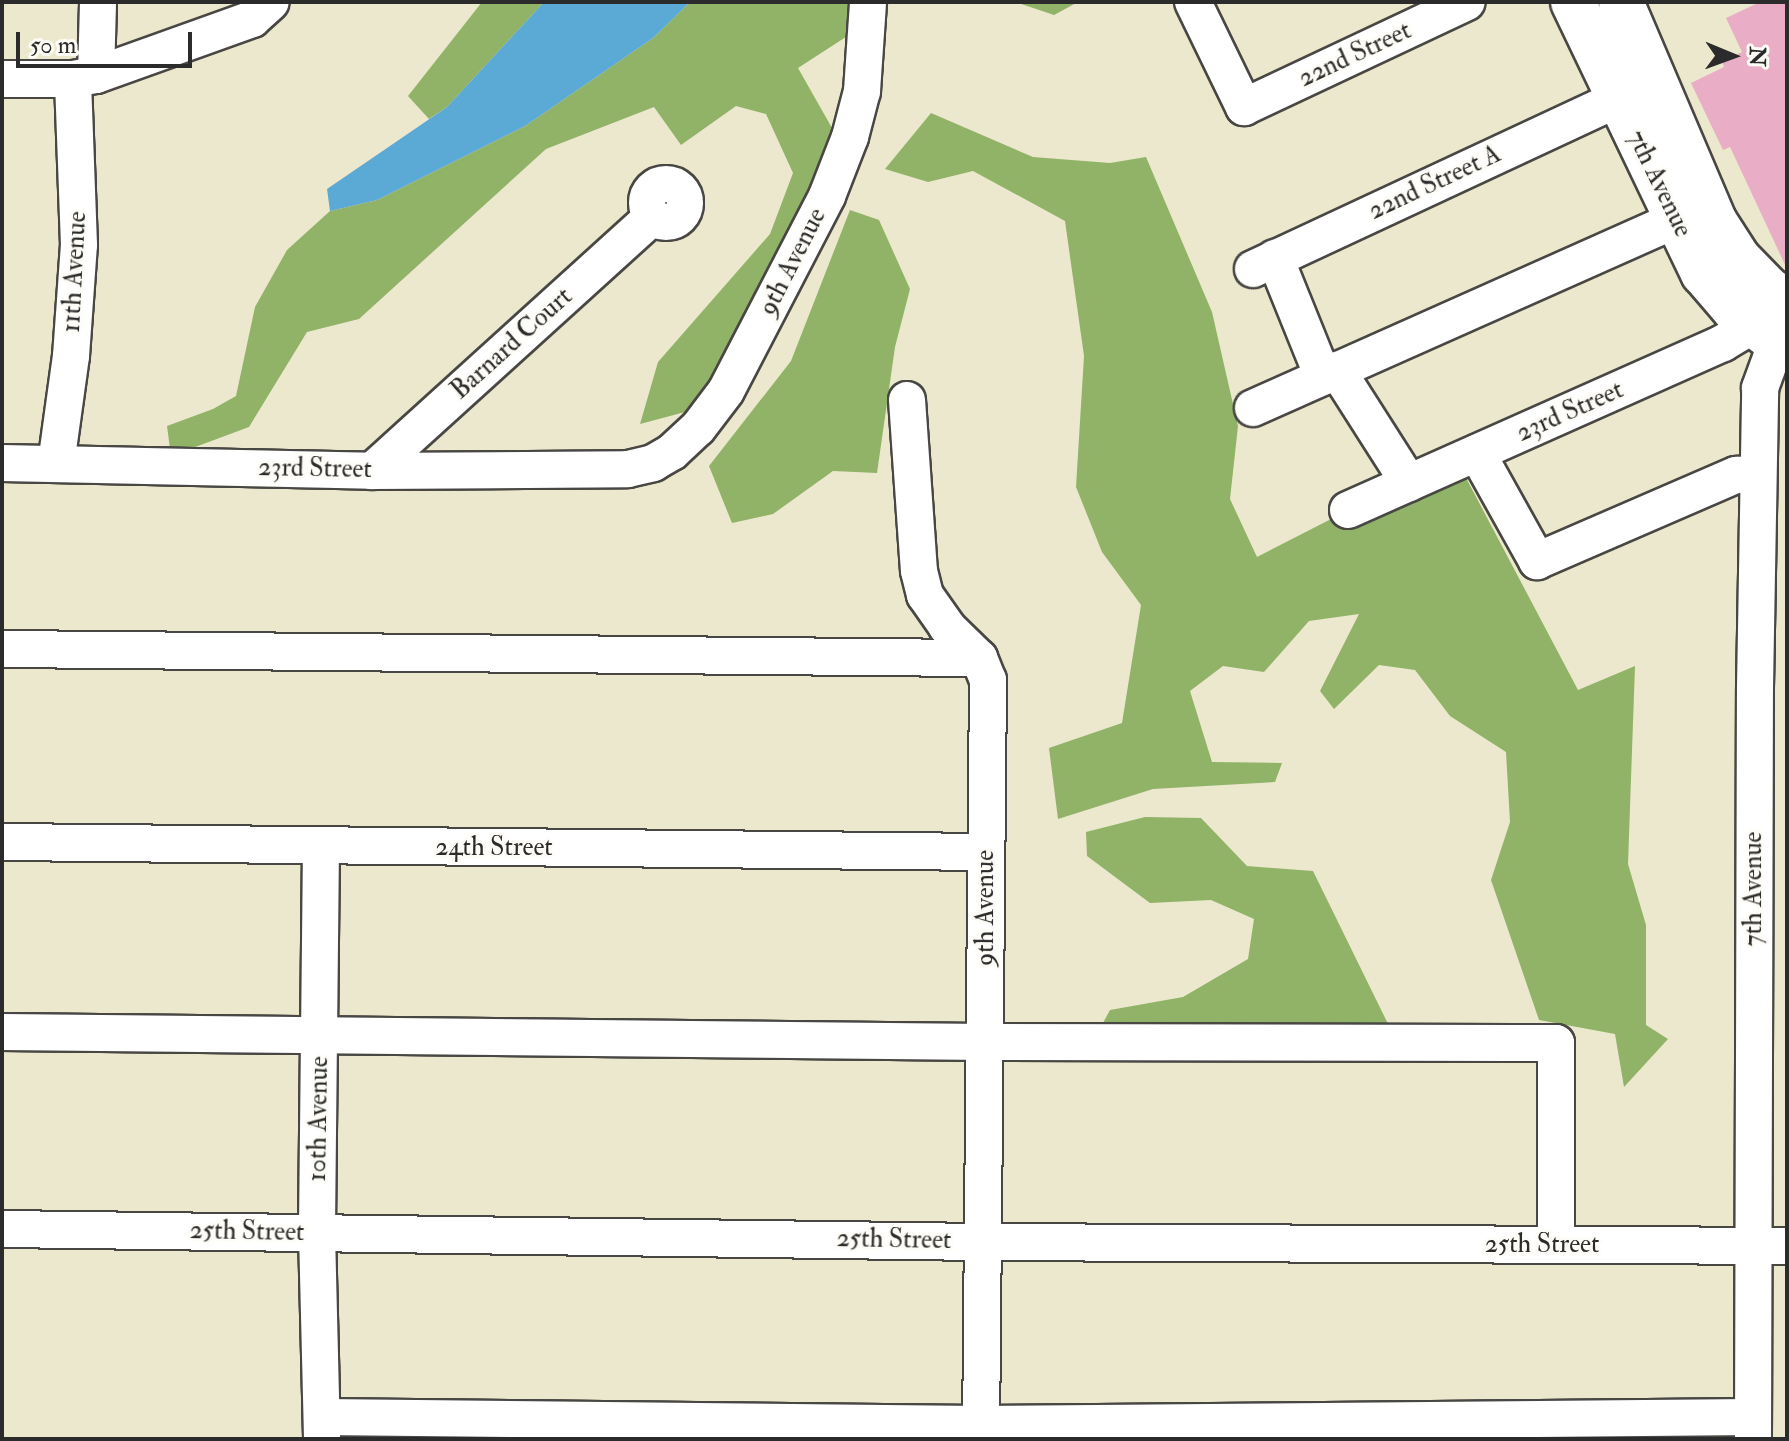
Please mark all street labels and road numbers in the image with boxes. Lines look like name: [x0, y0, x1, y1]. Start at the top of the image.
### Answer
street label: 22nd Street: [1294, 15, 1416, 95]
street label: 7th Avenue: [1620, 126, 1698, 242]
street label: 22nd Street A: [1364, 139, 1506, 227]
street label: 9th Avenue: [753, 203, 833, 321]
street label: 11th Avenue: [56, 211, 94, 333]
street label: Barnard Court: [445, 281, 579, 407]
street label: 23rd Street: [1512, 375, 1628, 449]
street label: 23rd Street: [258, 452, 372, 486]
street label: 24th Street: [435, 832, 553, 864]
street label: 7th Avenue: [1738, 832, 1770, 946]
street label: 9th Avenue: [970, 850, 1002, 966]
street label: 10th Avenue: [302, 1056, 336, 1182]
street label: 25th Street: [189, 1215, 305, 1249]
street label: 25th Street: [836, 1223, 952, 1257]
street label: 25th Street: [1485, 1229, 1599, 1261]

